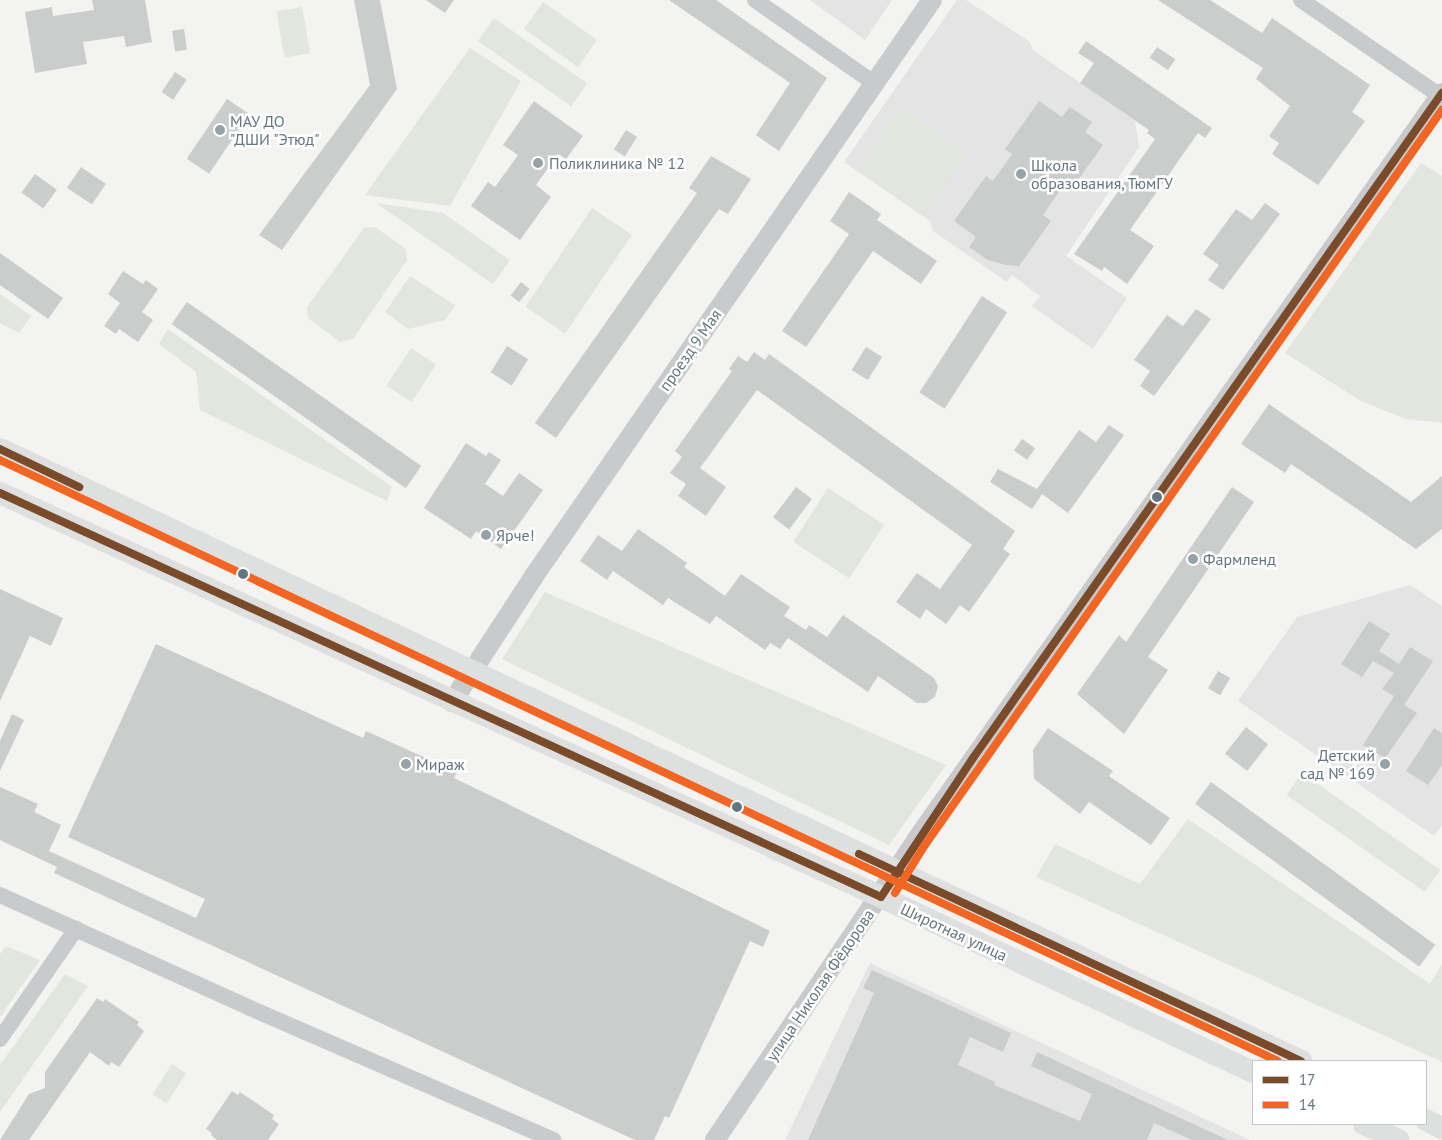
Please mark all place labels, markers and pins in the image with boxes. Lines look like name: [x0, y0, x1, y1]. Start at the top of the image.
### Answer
place label: МАУ ДО "ДШИ "Этюд": [230, 111, 321, 149]
marker: МАУ ДО "ДШИ "Этюд": [214, 124, 226, 136]
place label: Поликлиника № 12: [549, 153, 685, 173]
place label: Школа образования, ТюмГУ: [1031, 155, 1174, 193]
marker: Поликлиника № 12: [531, 156, 545, 170]
marker: Школа образования, ТюмГУ: [1015, 168, 1027, 180]
unlabelled marker: [1152, 492, 1162, 502]
place label: Ярче!: [496, 525, 535, 545]
marker: Ярче!: [480, 529, 492, 541]
place label: Фармленд: [1203, 549, 1276, 569]
marker: Фармленд: [1187, 553, 1199, 565]
unlabelled marker: [238, 569, 248, 579]
place label: Детский сад № 169: [1300, 745, 1375, 783]
place label: Мираж: [416, 754, 465, 774]
marker: Мираж: [400, 758, 412, 770]
marker: Детский сад № 169: [1379, 758, 1391, 770]
unlabelled marker: [732, 802, 742, 812]

